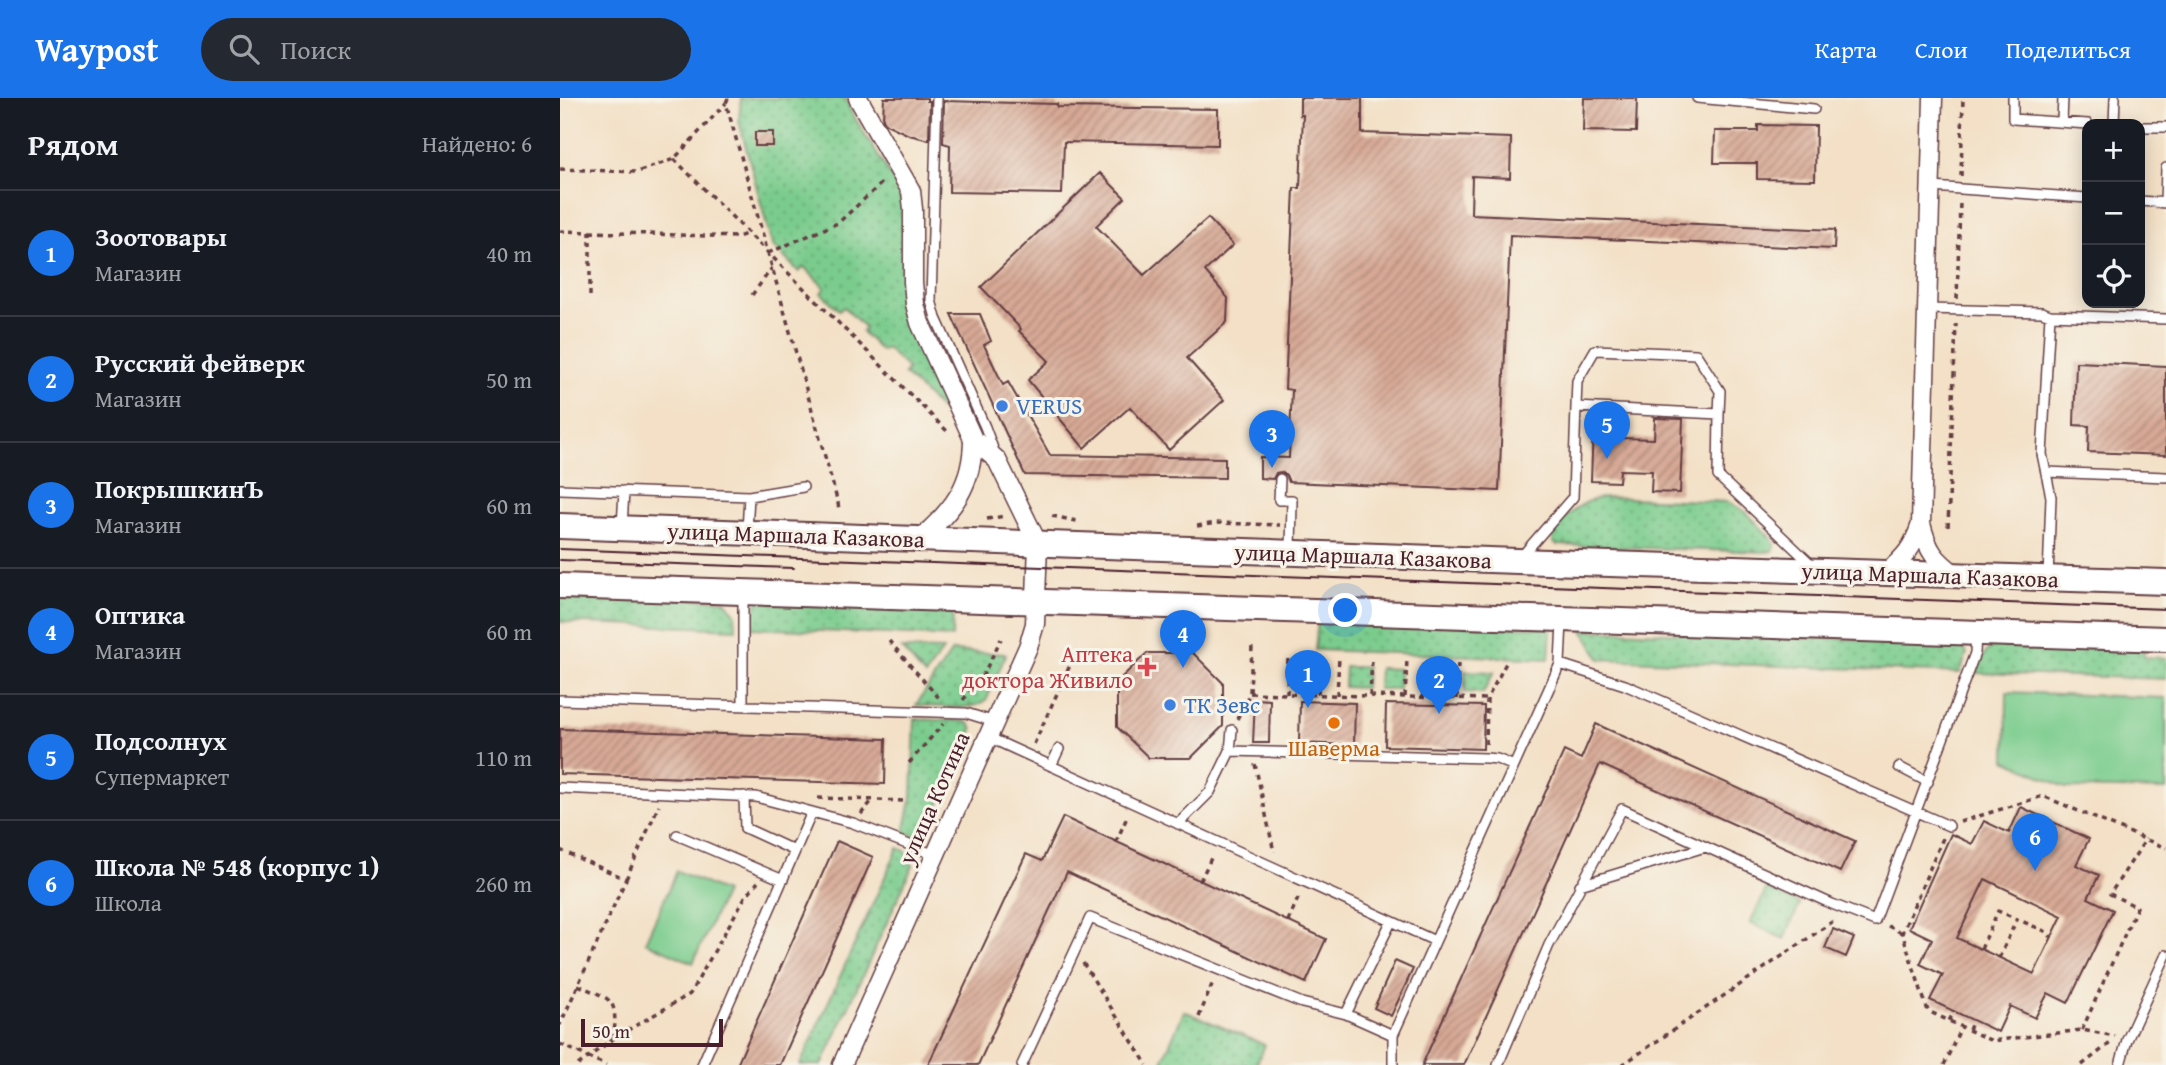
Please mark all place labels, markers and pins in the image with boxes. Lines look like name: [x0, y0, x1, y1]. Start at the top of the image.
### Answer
place label: VERUS: [1016, 389, 1082, 422]
marker: VERUS: [994, 398, 1010, 414]
pin: 5: [1584, 401, 1630, 459]
pin: 3: [1249, 410, 1295, 468]
pin: 4: [1160, 610, 1206, 668]
place label: Аптека доктора Живило: [962, 637, 1133, 696]
pin: 1: [1285, 650, 1331, 708]
pin: 2: [1416, 656, 1462, 714]
marker: Аптека доктора Живило: [1139, 659, 1155, 675]
place label: ТК Зевс: [1184, 688, 1260, 721]
marker: ТК Зевс: [1162, 697, 1178, 713]
marker: Шаверма: [1326, 715, 1342, 731]
place label: Шаверма: [1288, 731, 1380, 764]
pin: 6: [2012, 813, 2058, 871]

